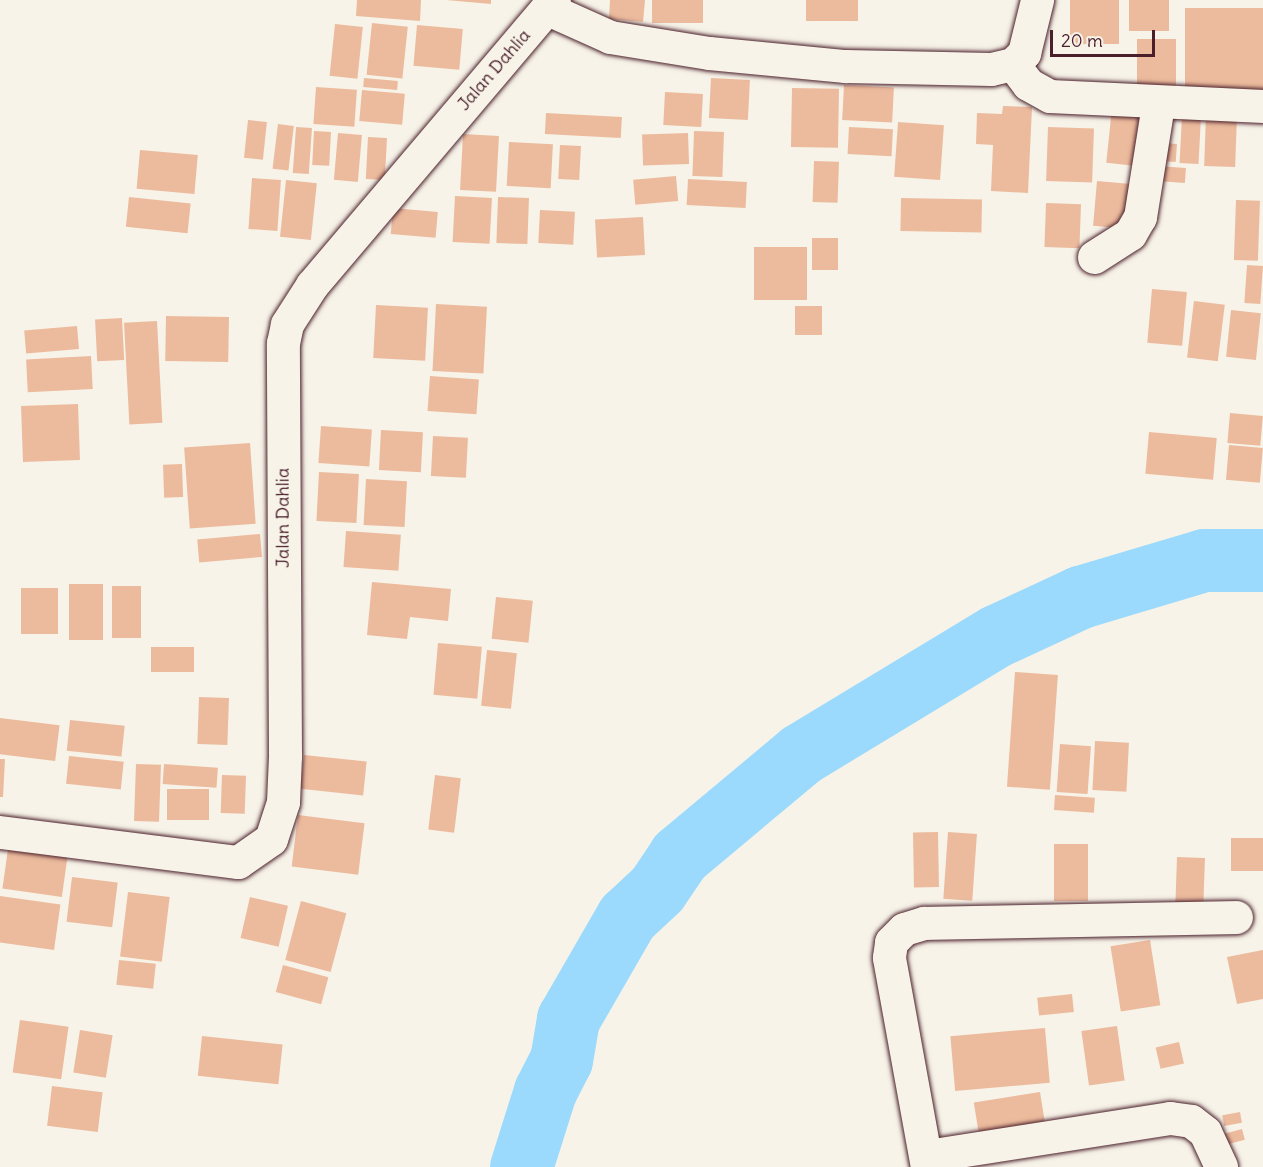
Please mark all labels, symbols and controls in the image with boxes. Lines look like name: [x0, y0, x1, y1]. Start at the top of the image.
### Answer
scale bar: [1053, 18, 1158, 56]
street label: Jalan Dahlia: [453, 25, 535, 115]
text: 20 m: [1061, 29, 1103, 52]
street label: Jalan Dahlia: [272, 468, 294, 568]

